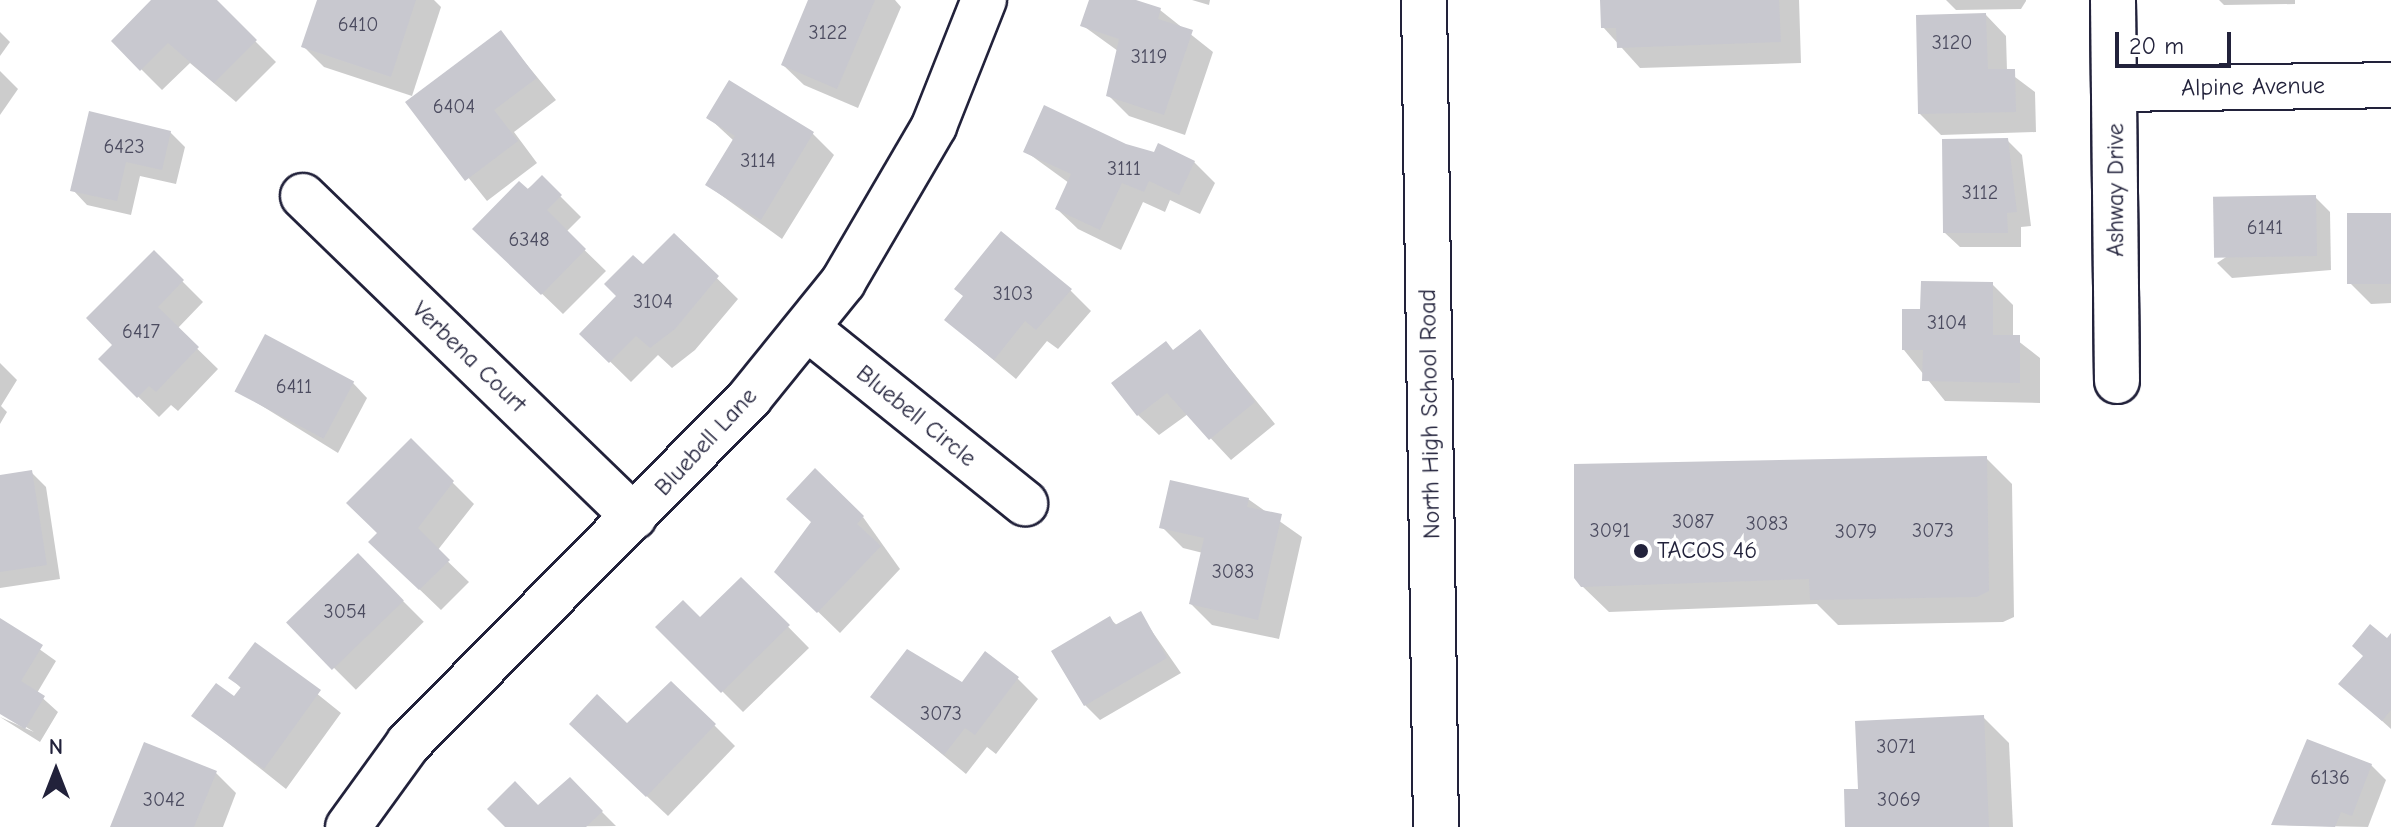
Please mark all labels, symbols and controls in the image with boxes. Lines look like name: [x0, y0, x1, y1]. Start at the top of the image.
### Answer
house number: 6410: [338, 12, 378, 36]
scale bar: [2119, 16, 2235, 66]
house number: 3122: [809, 20, 847, 44]
house number: 3120: [1932, 30, 1972, 54]
text: 20 m: [2129, 32, 2184, 60]
house number: 3119: [1131, 44, 1167, 68]
street label: Alpine Avenue: [2181, 71, 2325, 103]
house number: 6404: [433, 94, 475, 118]
street label: Ashway Drive: [2102, 123, 2130, 257]
house number: 6423: [103, 134, 145, 158]
house number: 3114: [740, 148, 776, 172]
house number: 3111: [1107, 156, 1141, 180]
house number: 3112: [1962, 180, 1998, 204]
house number: 6141: [2247, 215, 2283, 239]
house number: 6348: [509, 227, 549, 251]
house number: 3103: [993, 281, 1033, 305]
house number: 3104: [633, 289, 673, 313]
street label: North High School Road: [1413, 289, 1447, 539]
street label: Verbena Court: [406, 295, 532, 419]
house number: 3104: [1927, 310, 1967, 334]
house number: 6417: [122, 319, 160, 343]
street label: Bluebell Circle: [850, 359, 982, 473]
house number: 6411: [276, 374, 312, 398]
street label: Bluebell Lane: [649, 382, 763, 502]
house number: 3087: [1672, 509, 1714, 533]
house number: 3083: [1746, 511, 1788, 535]
house number: 3091: [1590, 518, 1630, 542]
house number: 3073: [1912, 518, 1954, 542]
house number: 3079: [1835, 519, 1877, 543]
place label: TACOS 46: [1657, 537, 1757, 565]
marker: TACOS 46: [1632, 542, 1650, 560]
house number: 3083: [1212, 559, 1254, 583]
house number: 3054: [324, 599, 366, 623]
house number: 3073: [920, 701, 962, 725]
north arrow: [16, 731, 96, 811]
text: N: [49, 734, 63, 760]
house number: 3071: [1876, 734, 1916, 758]
house number: 6136: [2310, 765, 2350, 789]
house number: 3042: [143, 787, 185, 811]
house number: 3069: [1877, 787, 1921, 811]

